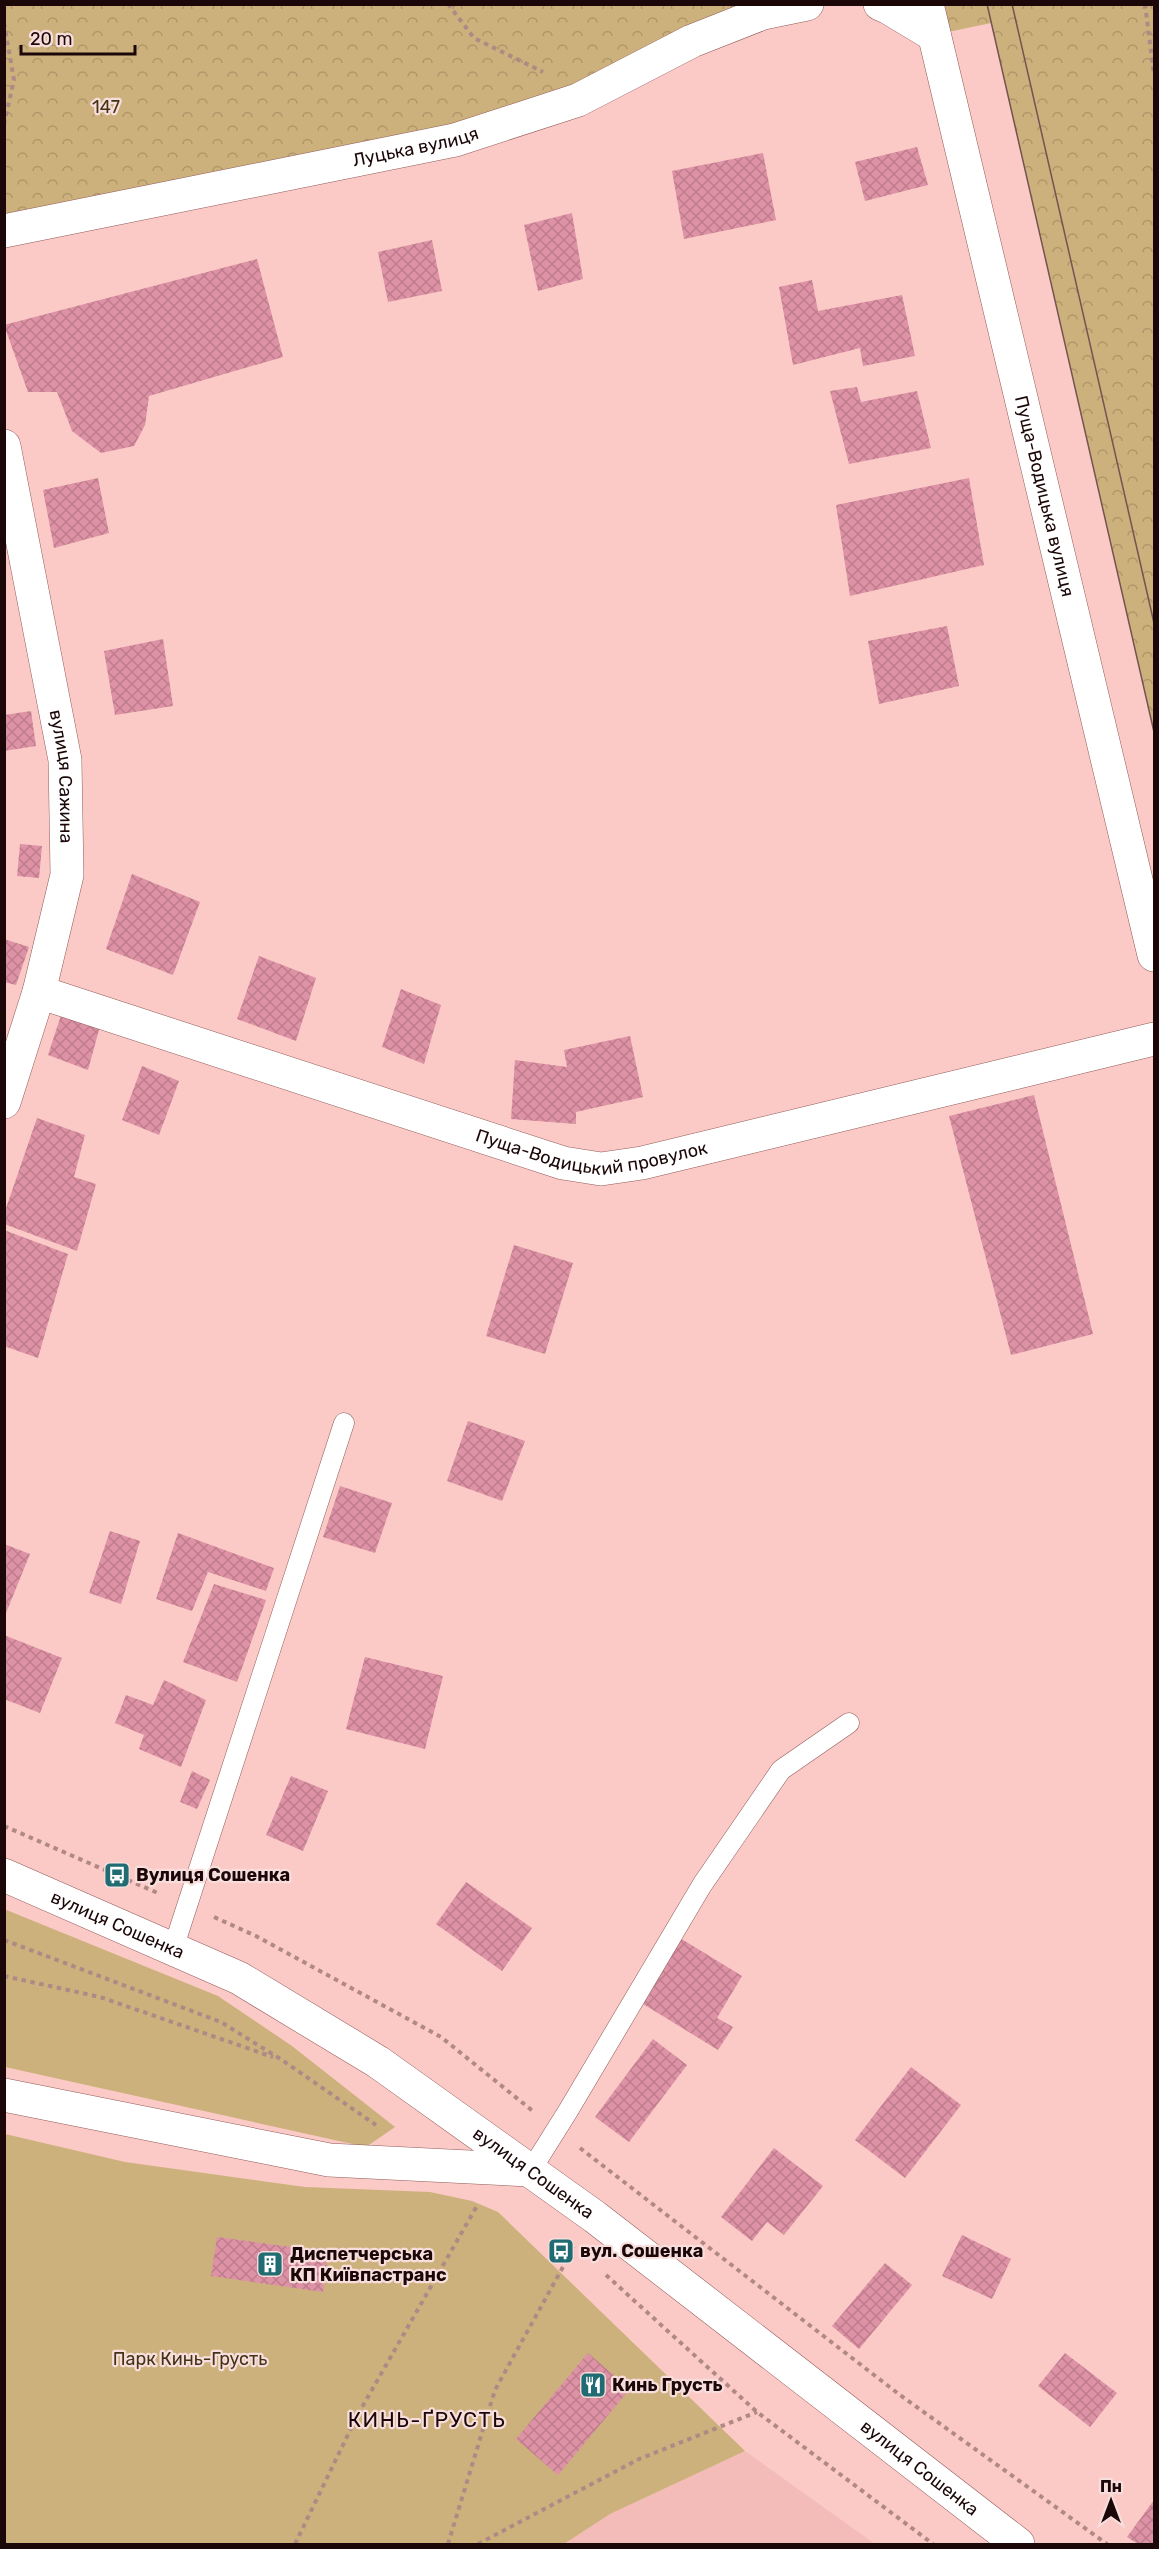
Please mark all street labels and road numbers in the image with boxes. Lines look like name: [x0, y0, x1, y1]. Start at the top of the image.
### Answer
street label: Луцька вулиця: [351, 122, 481, 171]
street label: Пуща-Водицька вулиця: [1010, 393, 1079, 599]
street label: вулиця Сажина: [44, 708, 77, 844]
street label: Пуща-Водицький провулок: [473, 1124, 710, 1180]
street label: вулиця Сошенка: [47, 1886, 188, 1964]
street label: вулиця Сошенка: [469, 2122, 598, 2224]
street label: вулиця Сошенка: [856, 2415, 983, 2521]

